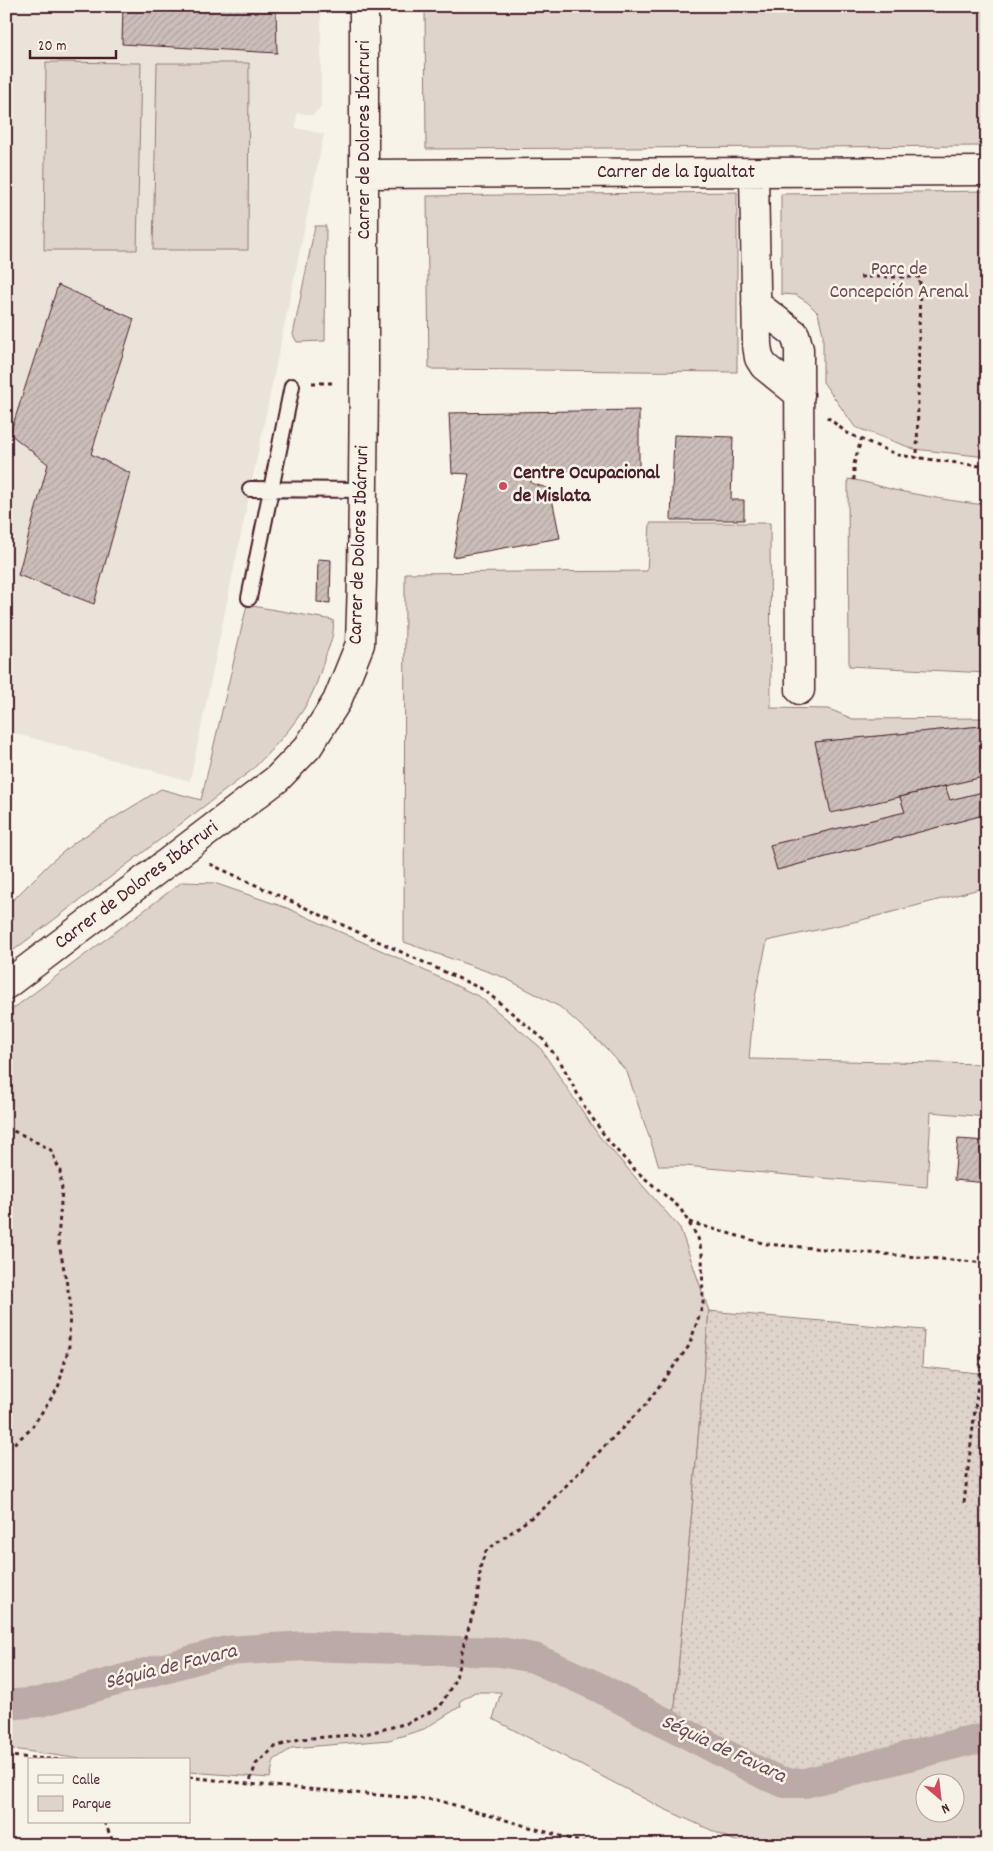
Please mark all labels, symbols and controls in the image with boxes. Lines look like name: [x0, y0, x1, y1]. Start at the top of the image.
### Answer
scale bar: [30, 28, 116, 60]
text: 20 m: [38, 36, 66, 58]
street label: Carrer de Dolores Ibárruri: [351, 40, 379, 240]
street label: Carrer de la Igualtat: [597, 159, 755, 187]
park label: Parc de Concepción Arenal: [829, 256, 969, 307]
street label: Carrer de Dolores Ibárruri: [343, 445, 377, 645]
place label: Centre Ocupacional de Mislata: [513, 460, 660, 511]
marker: Centre Ocupacional de Mislata: [497, 480, 509, 492]
street label: Carrer de Dolores Ibárruri: [49, 815, 225, 957]
water label: Séquia de Favara: [102, 1637, 241, 1699]
water label: Séquia de Favara: [656, 1708, 791, 1793]
legend: [28, 1758, 190, 1824]
text: Calle: [72, 1770, 101, 1792]
north arrow: [916, 1774, 966, 1824]
text: Parque: [72, 1794, 112, 1816]
text: N: [937, 1797, 953, 1818]

